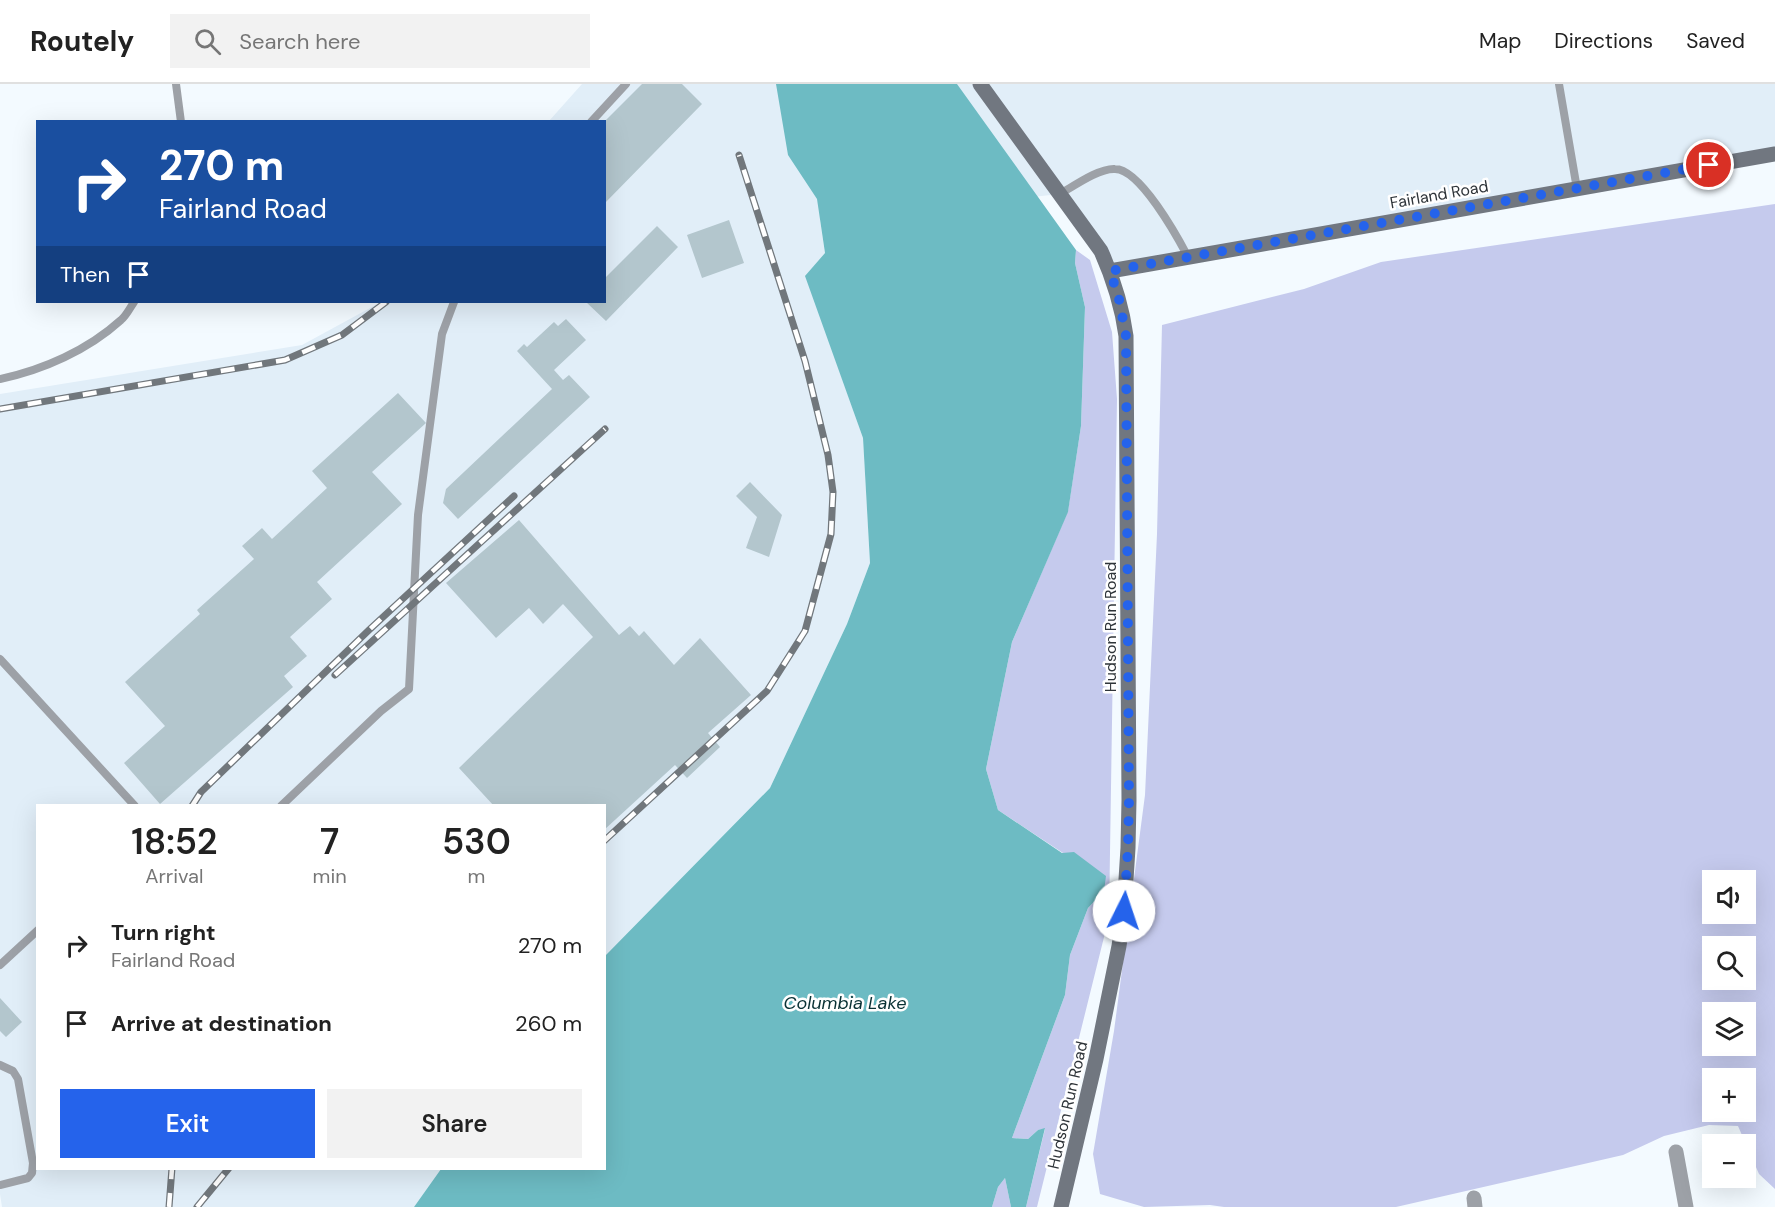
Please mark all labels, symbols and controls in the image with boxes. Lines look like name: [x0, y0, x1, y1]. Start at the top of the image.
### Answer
search box: [170, 14, 590, 68]
text: Routely: [30, 23, 134, 60]
icon: search: [191, 25, 224, 58]
text: Search here: [239, 27, 361, 56]
text: Map: [1479, 27, 1521, 55]
text: Directions: [1554, 27, 1653, 55]
text: Saved: [1686, 27, 1745, 55]
text: 270 m: [159, 138, 284, 193]
pin: [1683, 139, 1734, 190]
icon: right: [60, 144, 138, 222]
icon: arrive: [1692, 148, 1725, 181]
street label: Fairland Road: [1388, 176, 1490, 213]
text: Fairland Road: [159, 191, 327, 226]
icon: arrive: [122, 258, 155, 291]
text: Then: [60, 260, 110, 289]
street label: Hudson Run Road: [1100, 562, 1121, 692]
text: 18:52: [131, 818, 217, 865]
text: 7: [320, 818, 339, 865]
text: 530: [442, 818, 511, 865]
text: Arrival: [145, 863, 203, 889]
text: min: [313, 863, 347, 889]
text: m: [467, 863, 485, 889]
map controls: [1702, 870, 1756, 1188]
button: sound: [1702, 870, 1756, 924]
position arrow: [1092, 879, 1156, 943]
text: Turn right: [111, 918, 216, 947]
icon: right: [60, 929, 93, 962]
text: 270 m: [518, 931, 582, 960]
button: search: [1702, 936, 1756, 990]
text: Fairland Road: [111, 947, 235, 973]
water label: Columbia Lake: [784, 991, 906, 1015]
button: layers: [1702, 1002, 1756, 1056]
icon: arrive: [60, 1007, 93, 1040]
text: Arrive at destination: [111, 1009, 332, 1038]
text: 260 m: [515, 1009, 582, 1038]
street label: Hudson Run Road: [1043, 1039, 1092, 1171]
button: +: [1702, 1068, 1756, 1122]
button: Exit: [60, 1089, 315, 1158]
button: Share: [327, 1089, 582, 1158]
button: −: [1702, 1134, 1756, 1188]

